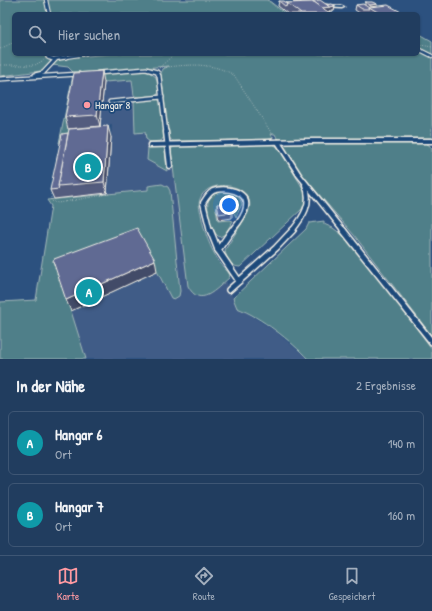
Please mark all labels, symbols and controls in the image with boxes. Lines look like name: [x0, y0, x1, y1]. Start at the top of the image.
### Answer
search box: [12, 12, 420, 56]
icon: search: [26, 23, 48, 45]
text: Hier suchen: [58, 24, 120, 45]
place label: Hangar 8: [95, 98, 130, 112]
marker: Hangar 8: [82, 100, 92, 110]
pin: B: [75, 152, 101, 182]
your location: [219, 195, 239, 215]
pin: A: [76, 277, 102, 307]
text: In der Nähe: [16, 374, 85, 397]
text: 2 Ergebnisse: [356, 376, 416, 394]
text: Hangar 6: [55, 424, 102, 445]
text: A: [27, 434, 33, 452]
text: 140 m: [388, 434, 415, 452]
text: Ort: [55, 445, 72, 463]
text: Hangar 7: [55, 496, 104, 517]
text: B: [27, 506, 33, 524]
text: 160 m: [387, 506, 415, 524]
text: Ort: [55, 517, 72, 535]
tab: Karte: [57, 565, 79, 603]
tab: Route: [193, 565, 215, 603]
tab: Gespeichert: [328, 565, 375, 603]

